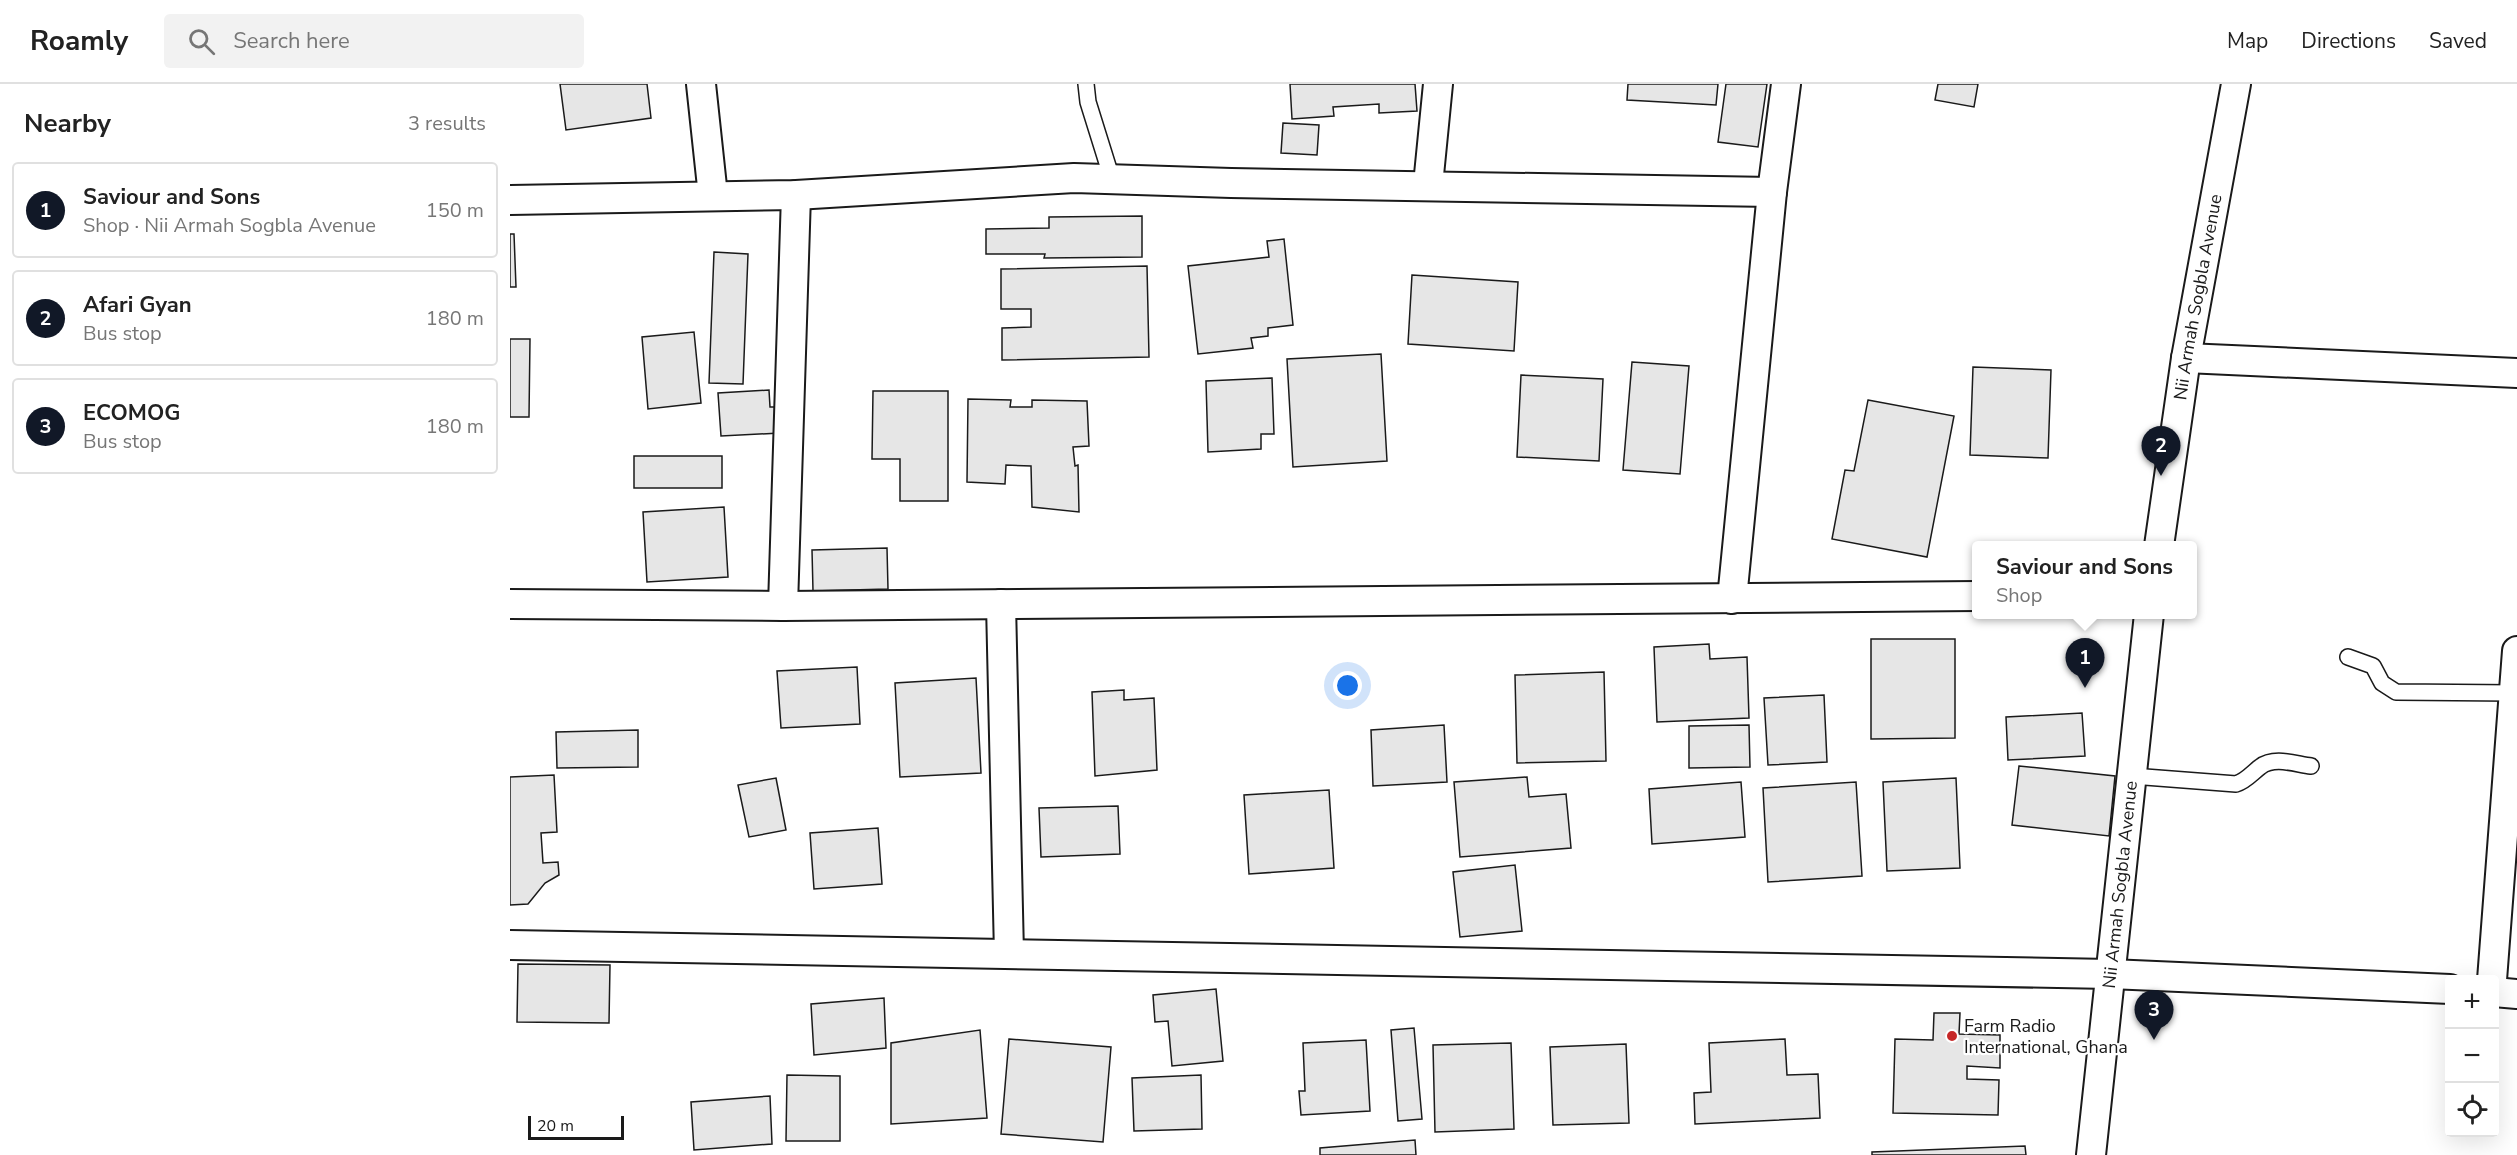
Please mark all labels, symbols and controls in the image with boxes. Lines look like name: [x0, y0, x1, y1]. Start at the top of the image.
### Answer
search box: [164, 14, 584, 68]
text: Roamly: [30, 22, 128, 60]
icon: search: [185, 25, 218, 58]
text: Search here: [233, 26, 350, 56]
text: Map: [2227, 27, 2268, 55]
text: Directions: [2301, 27, 2396, 55]
text: Saved: [2429, 27, 2487, 55]
text: Nearby: [24, 106, 111, 141]
text: 3 results: [408, 110, 486, 137]
text: Saviour and Sons: [83, 182, 260, 212]
street label: Nii Armah Sogbla Avenue: [2168, 192, 2228, 402]
text: 1: [40, 197, 52, 224]
text: 150 m: [426, 197, 484, 224]
text: Shop · Nii Armah Sogbla Avenue: [83, 212, 376, 239]
text: Afari Gyan: [83, 290, 192, 320]
text: 2: [40, 305, 52, 332]
text: 180 m: [426, 305, 484, 332]
text: Bus stop: [83, 320, 162, 347]
text: ECOMOG: [83, 398, 180, 428]
text: 3: [40, 413, 52, 440]
text: 180 m: [426, 413, 484, 440]
pin: 2: [2142, 426, 2180, 476]
text: Bus stop: [83, 428, 162, 455]
popup: [1972, 541, 2197, 619]
text: Saviour and Sons: [1996, 552, 2173, 582]
text: Shop: [1996, 582, 2042, 609]
pin: 1: [2066, 638, 2104, 688]
your location: [1333, 671, 1362, 700]
street label: Nii Armah Sogbla Avenue: [2097, 779, 2143, 990]
map controls: [2445, 975, 2499, 1137]
button: +: [2445, 975, 2499, 1029]
pin: 3: [2134, 990, 2174, 1040]
place label: Farm Radio International, Ghana: [1964, 1014, 2128, 1059]
marker: Farm Radio International, Ghana: [1945, 1029, 1959, 1043]
button: −: [2445, 1029, 2499, 1083]
button: locate: [2445, 1083, 2499, 1137]
scale bar: [528, 1113, 624, 1140]
text: 20 m: [537, 1115, 574, 1137]

